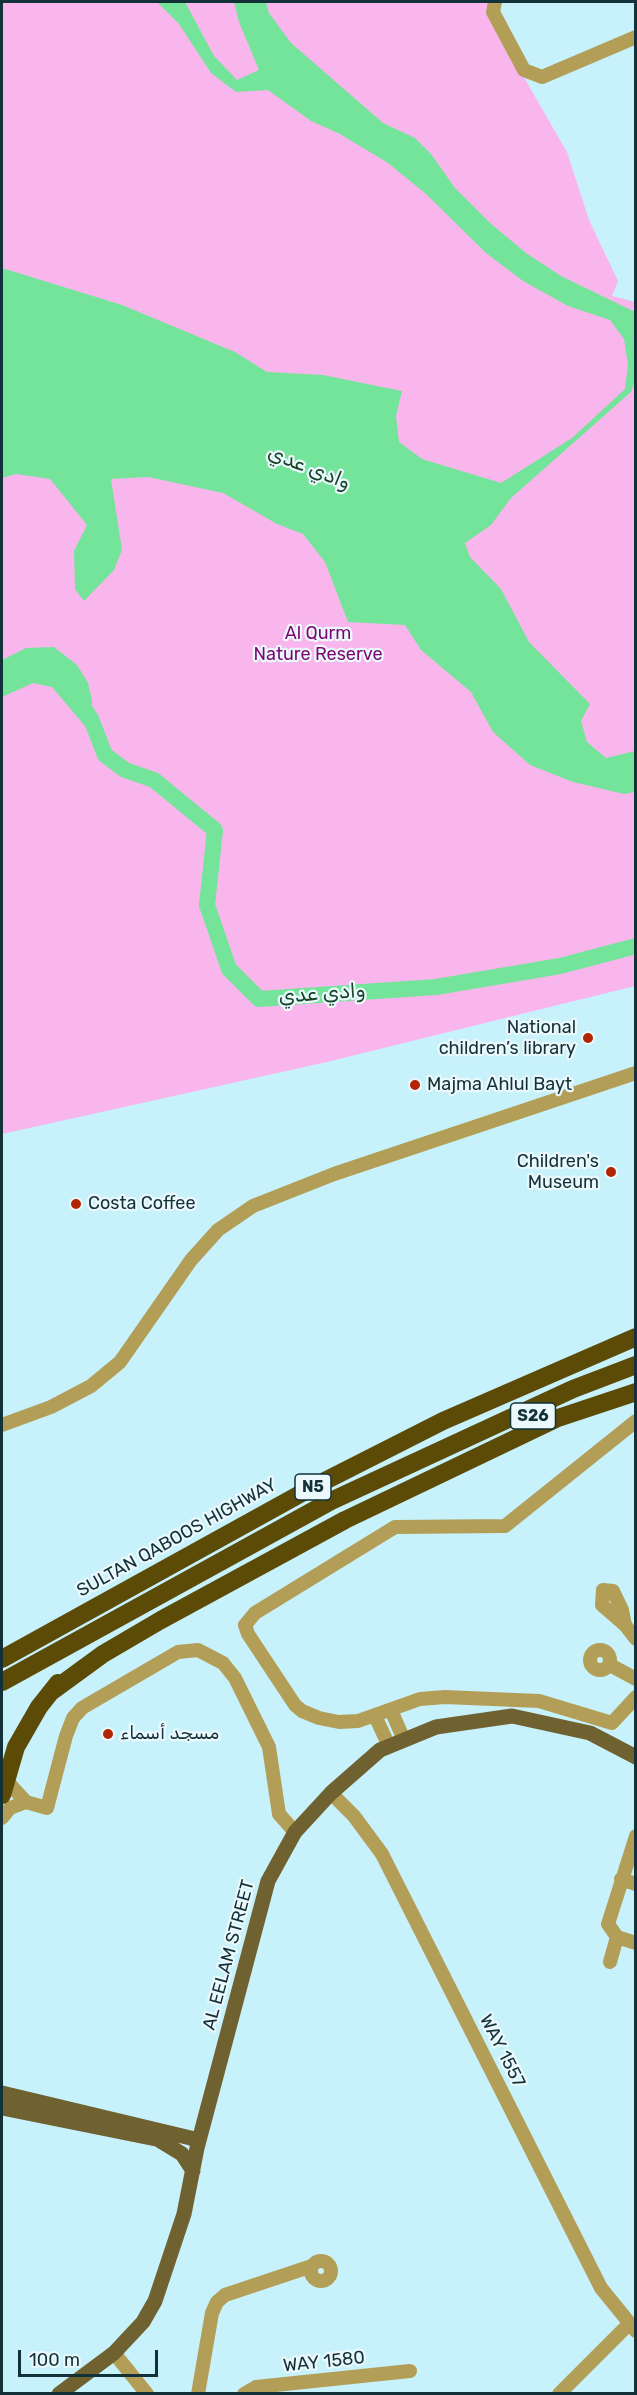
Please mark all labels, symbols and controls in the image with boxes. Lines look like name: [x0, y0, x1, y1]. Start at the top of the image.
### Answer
water label: وادي عدي: [264, 441, 354, 495]
park label: Al Qurm Nature Reserve: [254, 623, 382, 666]
water label: وادي عدي: [278, 979, 366, 1009]
place label: National children’s library: [439, 1017, 576, 1060]
marker: National children’s library: [581, 1031, 595, 1045]
place label: Majma Ahlul Bayt: [427, 1074, 572, 1096]
marker: Majma Ahlul Bayt: [408, 1078, 422, 1092]
place label: Children's Museum: [517, 1151, 599, 1194]
marker: Children's Museum: [604, 1165, 618, 1179]
place label: Costa Coffee: [88, 1193, 195, 1215]
marker: Costa Coffee: [69, 1197, 83, 1211]
road number: S26: [510, 1403, 556, 1429]
street label: SULTAN QABOOS HIGHWAY: [73, 1474, 281, 1602]
road number: N5: [295, 1474, 331, 1500]
place label: مسجد أسماء: [120, 1723, 219, 1745]
marker: مسجد أسماء: [101, 1727, 115, 1741]
street label: AL EELAM STREET: [199, 1877, 259, 2033]
street label: WAY 1557: [474, 2011, 530, 2091]
scale bar: [21, 2338, 160, 2376]
street label: WAY 1580: [282, 2347, 366, 2377]
text: 100 m: [29, 2349, 80, 2371]

